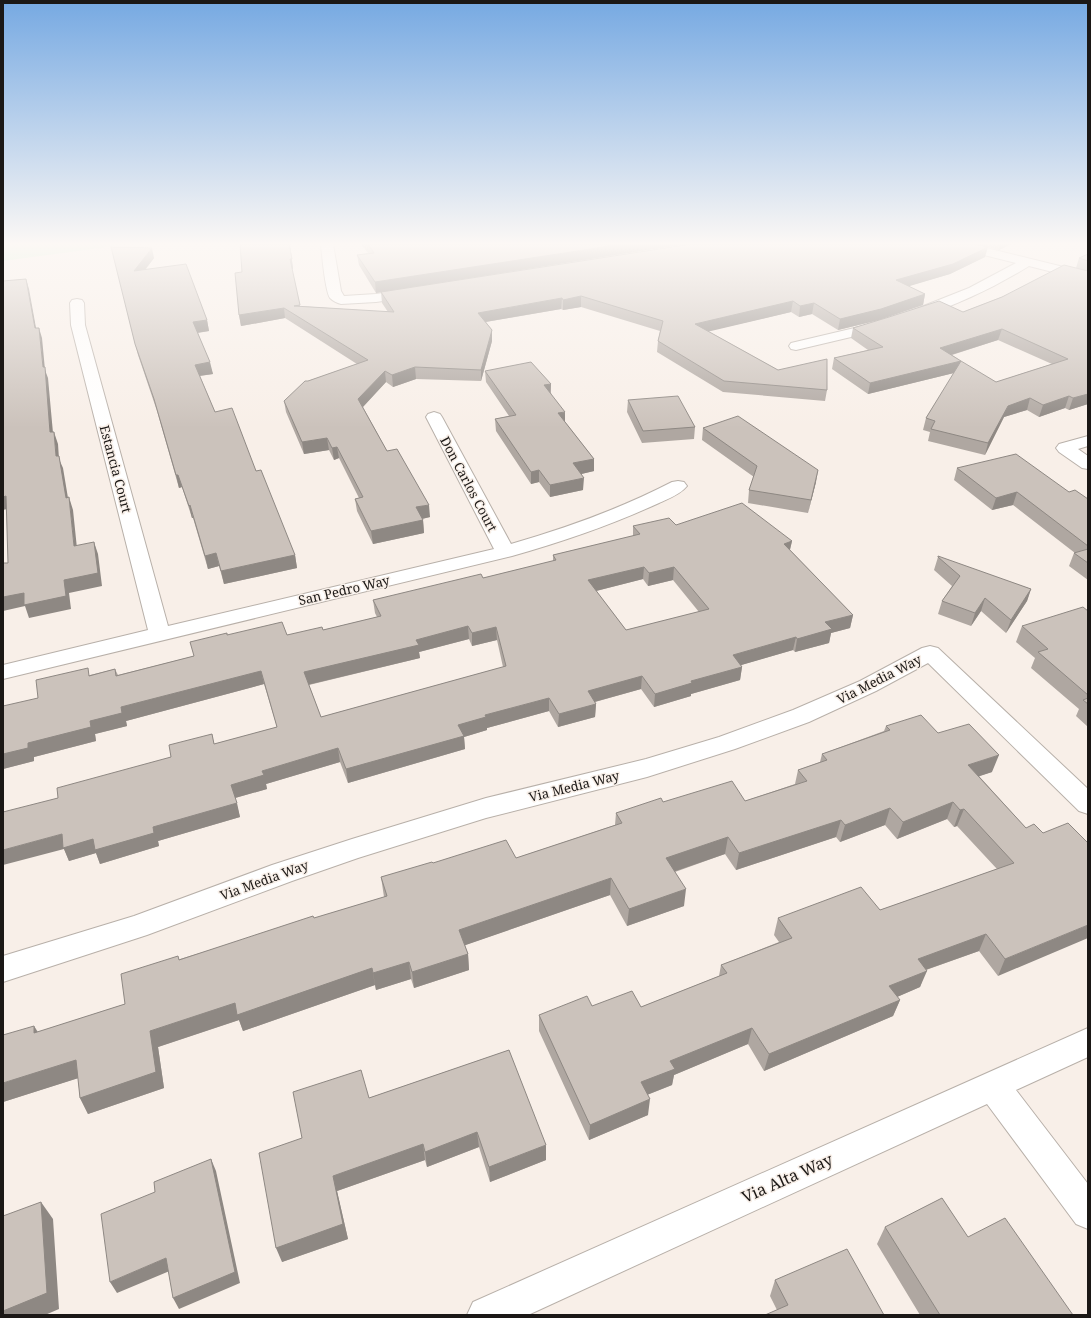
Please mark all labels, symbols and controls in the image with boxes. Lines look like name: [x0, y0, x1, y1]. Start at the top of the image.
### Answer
street label: Estancia Court: [96, 423, 136, 515]
street label: Don Carlos Court: [436, 433, 502, 535]
street label: San Pedro Way: [297, 571, 392, 609]
street label: Via Media Way: [834, 650, 925, 708]
street label: Via Media Way: [527, 766, 622, 806]
street label: Via Media Way: [217, 855, 311, 904]
street label: Via Alta Way: [738, 1148, 837, 1208]

